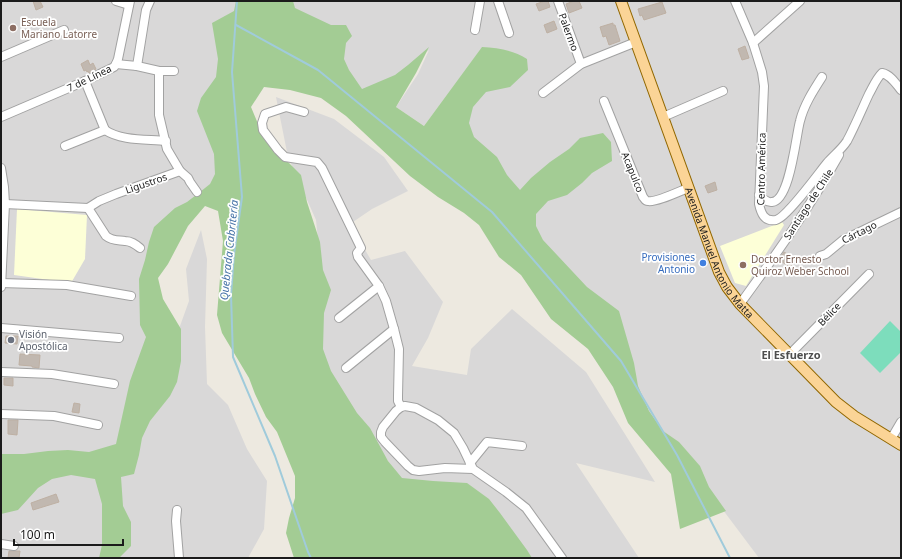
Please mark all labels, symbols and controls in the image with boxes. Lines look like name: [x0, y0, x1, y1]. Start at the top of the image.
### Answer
street label: Palermo: [556, 11, 582, 53]
place label: Escuela Mariano Latorre: [21, 15, 97, 41]
marker: Escuela Mariano Latorre: [8, 23, 18, 33]
street label: 7 de Línea: [64, 61, 114, 95]
street label: Centro América: [753, 132, 769, 206]
street label: Acapulco: [619, 150, 647, 194]
street label: Santiago de Chile: [780, 166, 836, 242]
street label: Ligustros: [123, 169, 169, 197]
street label: Avenida Manuel Antonio Matta: [682, 185, 757, 321]
water label: Quebrada Cabritería: [216, 198, 241, 301]
street label: Cártago: [839, 217, 879, 247]
place label: Provisiones Antonio: [641, 250, 695, 276]
place label: Doctor Ernesto Quiroz Weber School: [751, 252, 849, 278]
marker: Provisiones Antonio: [698, 258, 708, 268]
marker: Doctor Ernesto Quiroz Weber School: [738, 260, 748, 270]
street label: Bélice: [814, 299, 844, 329]
place label: Visión Apostólica: [19, 327, 68, 353]
marker: Visión Apostólica: [6, 335, 16, 345]
district label: El Esfuerzo: [761, 347, 821, 362]
scale bar: [14, 521, 123, 547]
text: 100 m: [20, 526, 55, 543]

